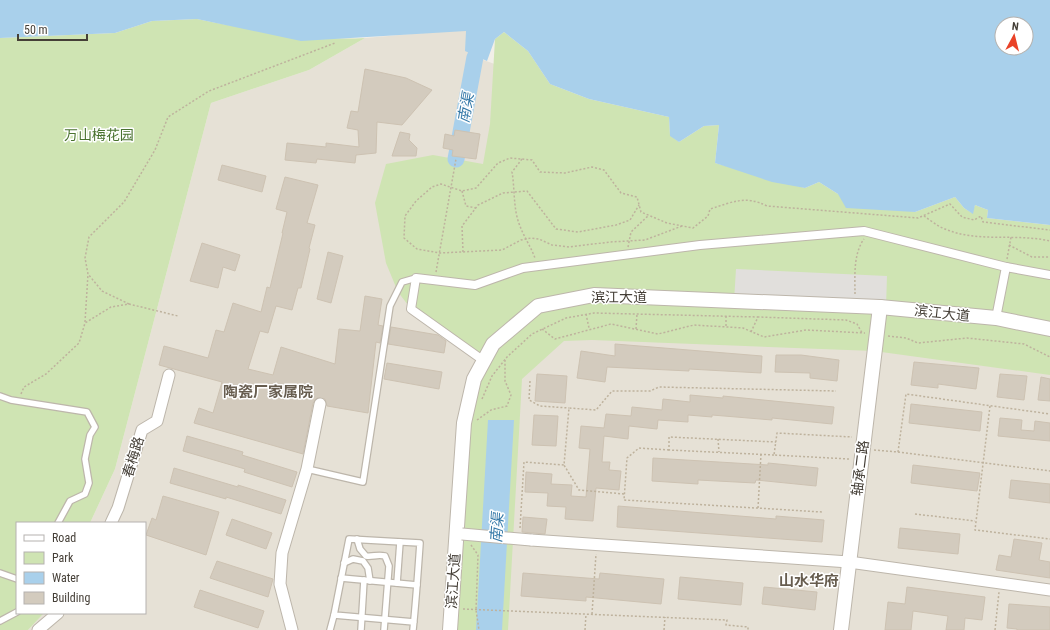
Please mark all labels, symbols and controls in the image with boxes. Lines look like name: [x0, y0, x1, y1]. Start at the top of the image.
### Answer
scale bar: [18, 16, 87, 42]
north arrow: [994, 16, 1034, 56]
text: N: [1011, 20, 1020, 33]
text: 50 m: [24, 23, 48, 37]
water label: 南渠: [455, 90, 478, 124]
park label: 万山梅花园: [64, 127, 134, 143]
street label: 滨江大道: [591, 289, 647, 305]
street label: 滨江大道: [913, 302, 971, 324]
district label: 陶瓷厂家属院: [223, 383, 313, 401]
street label: 春梅路: [119, 435, 147, 479]
street label: 轴承二路: [849, 439, 871, 497]
water label: 南渠: [487, 510, 507, 544]
legend: [16, 522, 146, 614]
text: Road: [52, 531, 76, 545]
text: Park: [52, 551, 74, 565]
street label: 滨江大道: [443, 553, 463, 609]
text: Water: [52, 571, 80, 585]
district label: 山水华府: [779, 572, 839, 590]
text: Building: [52, 591, 90, 605]

